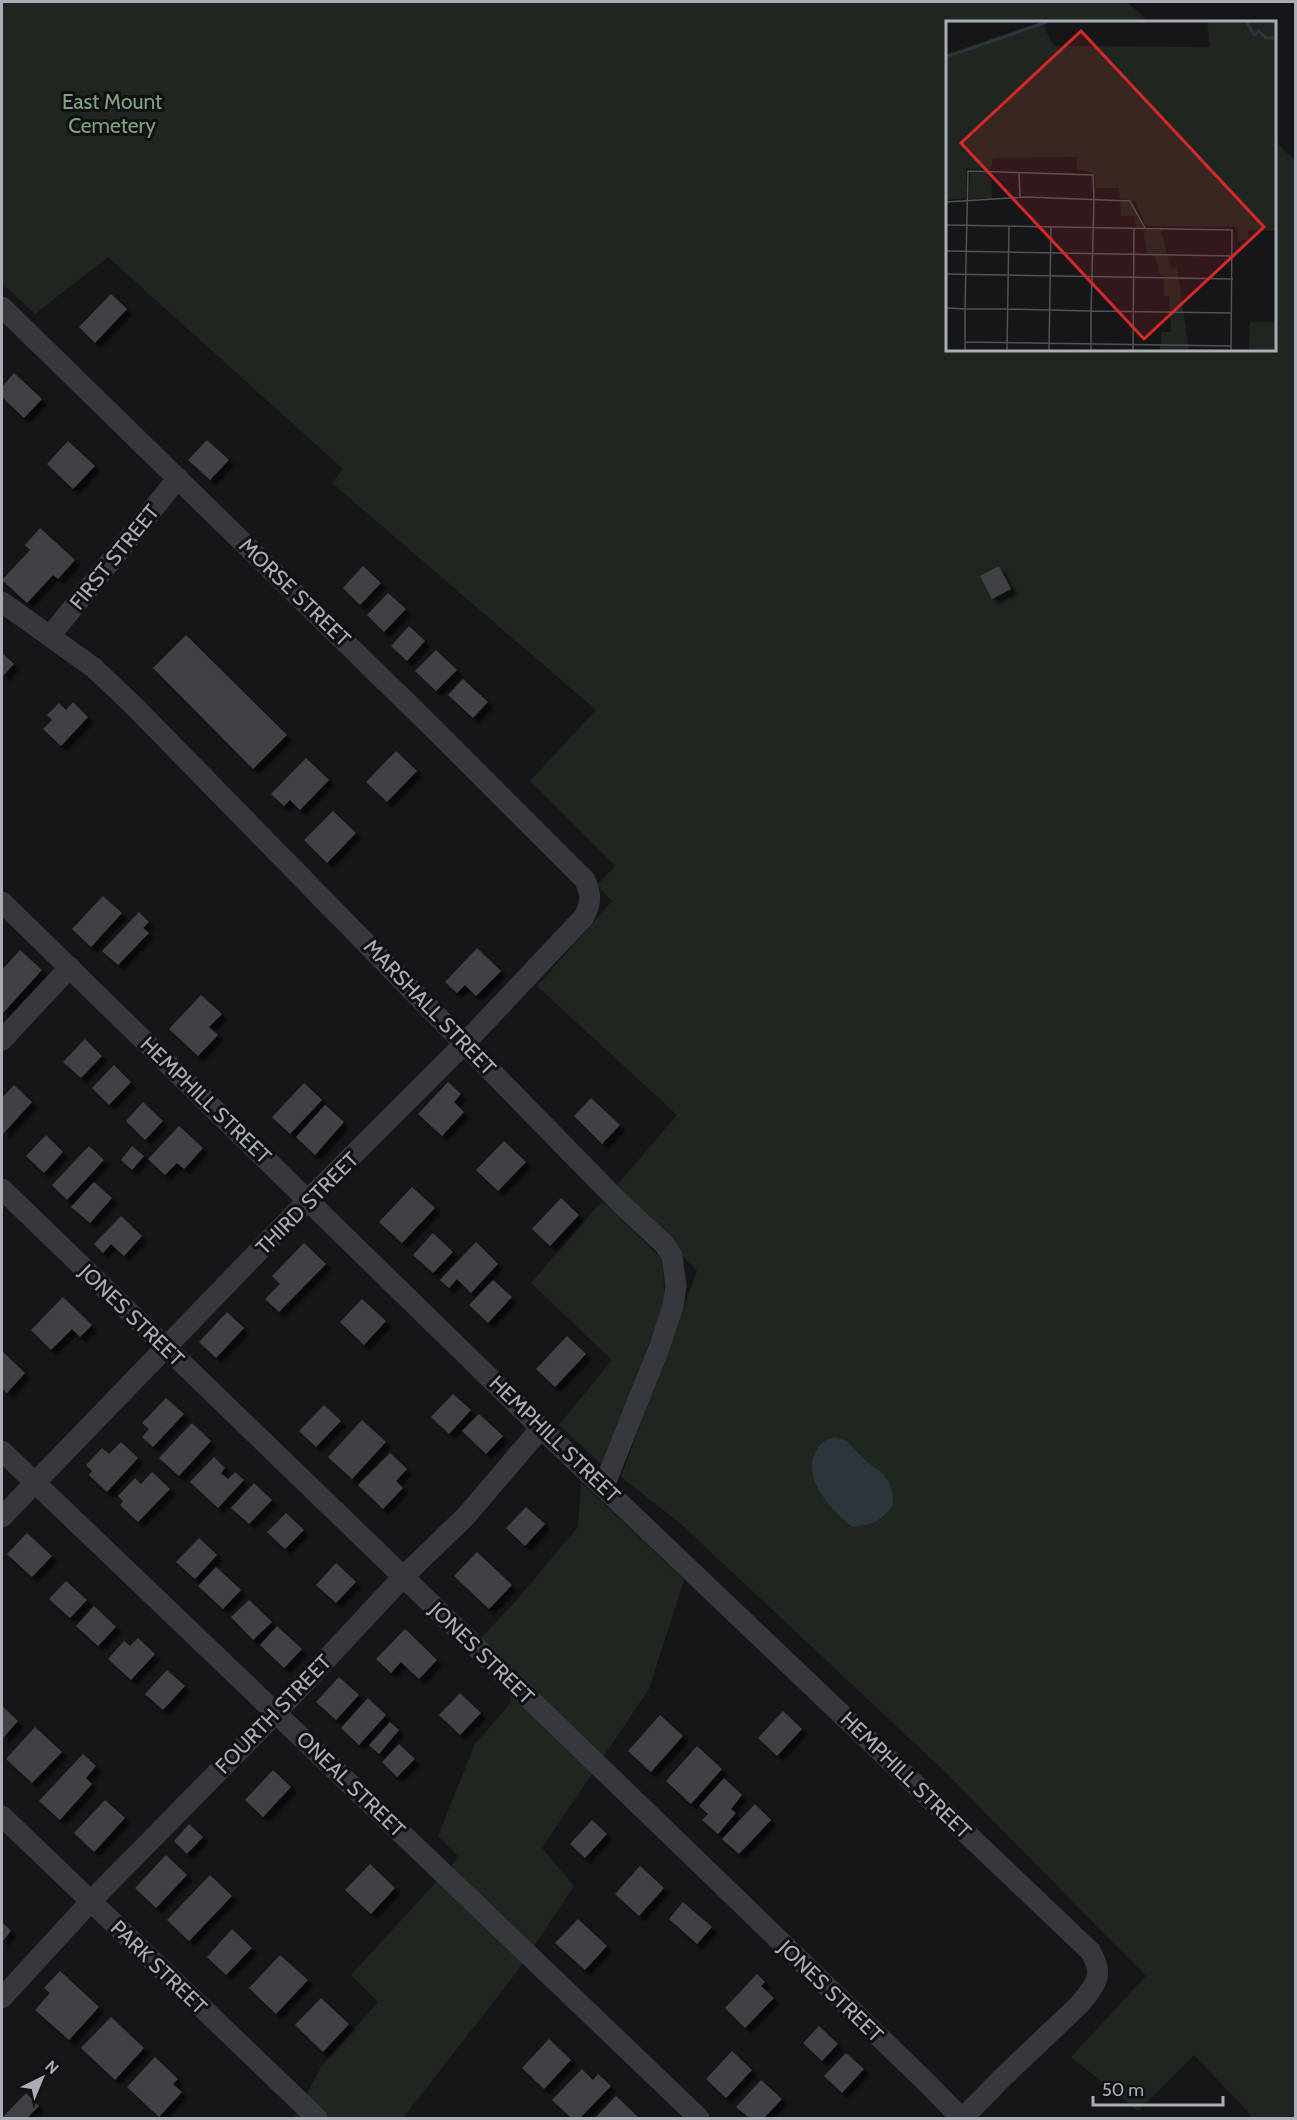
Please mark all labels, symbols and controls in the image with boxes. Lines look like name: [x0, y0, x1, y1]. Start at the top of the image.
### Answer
inset map: [946, 21, 1276, 351]
park label: East Mount Cemetery: [62, 89, 162, 138]
street label: FIRST STREET: [64, 499, 164, 615]
street label: MORSE STREET: [234, 533, 356, 651]
street label: MARSHALL STREET: [359, 934, 501, 1080]
street label: HEMPHILL STREET: [135, 1031, 277, 1169]
street label: THIRD STREET: [251, 1147, 363, 1259]
street label: JONES STREET: [74, 1258, 189, 1371]
street label: HEMPHILL STREET: [484, 1370, 626, 1508]
street label: JONES STREET: [424, 1596, 539, 1709]
street label: FOURTH STREET: [210, 1649, 336, 1779]
street label: HEMPHILL STREET: [835, 1706, 977, 1844]
street label: ONEAL STREET: [291, 1726, 411, 1842]
street label: PARK STREET: [106, 1915, 212, 2019]
street label: JONES STREET: [773, 1934, 888, 2047]
north arrow: [12, 2048, 72, 2108]
text: N: [41, 2057, 63, 2078]
scale bar: [1093, 2069, 1224, 2107]
text: 50 m: [1102, 2079, 1144, 2101]

